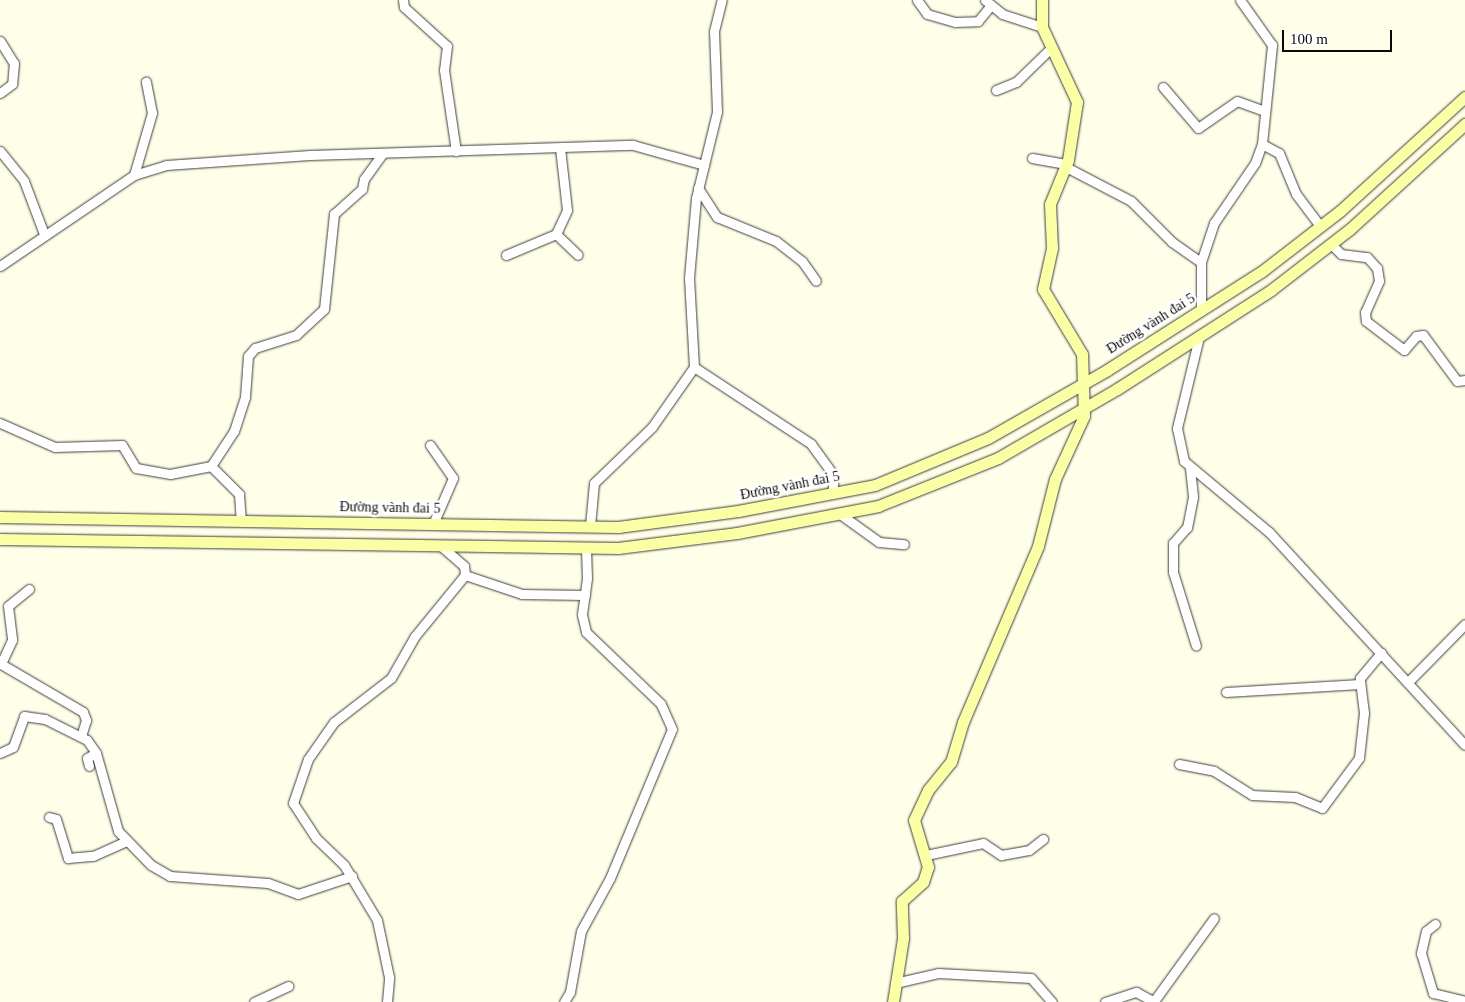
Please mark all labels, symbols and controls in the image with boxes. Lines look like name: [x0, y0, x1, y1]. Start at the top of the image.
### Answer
scale bar: [1285, 20, 1395, 52]
text: 100 m: [1290, 31, 1328, 47]
street label: Đường vành đai 5: [1104, 290, 1198, 358]
street label: Đường vành đai 5: [739, 468, 841, 504]
street label: Đường vành đai 5: [339, 499, 441, 517]

